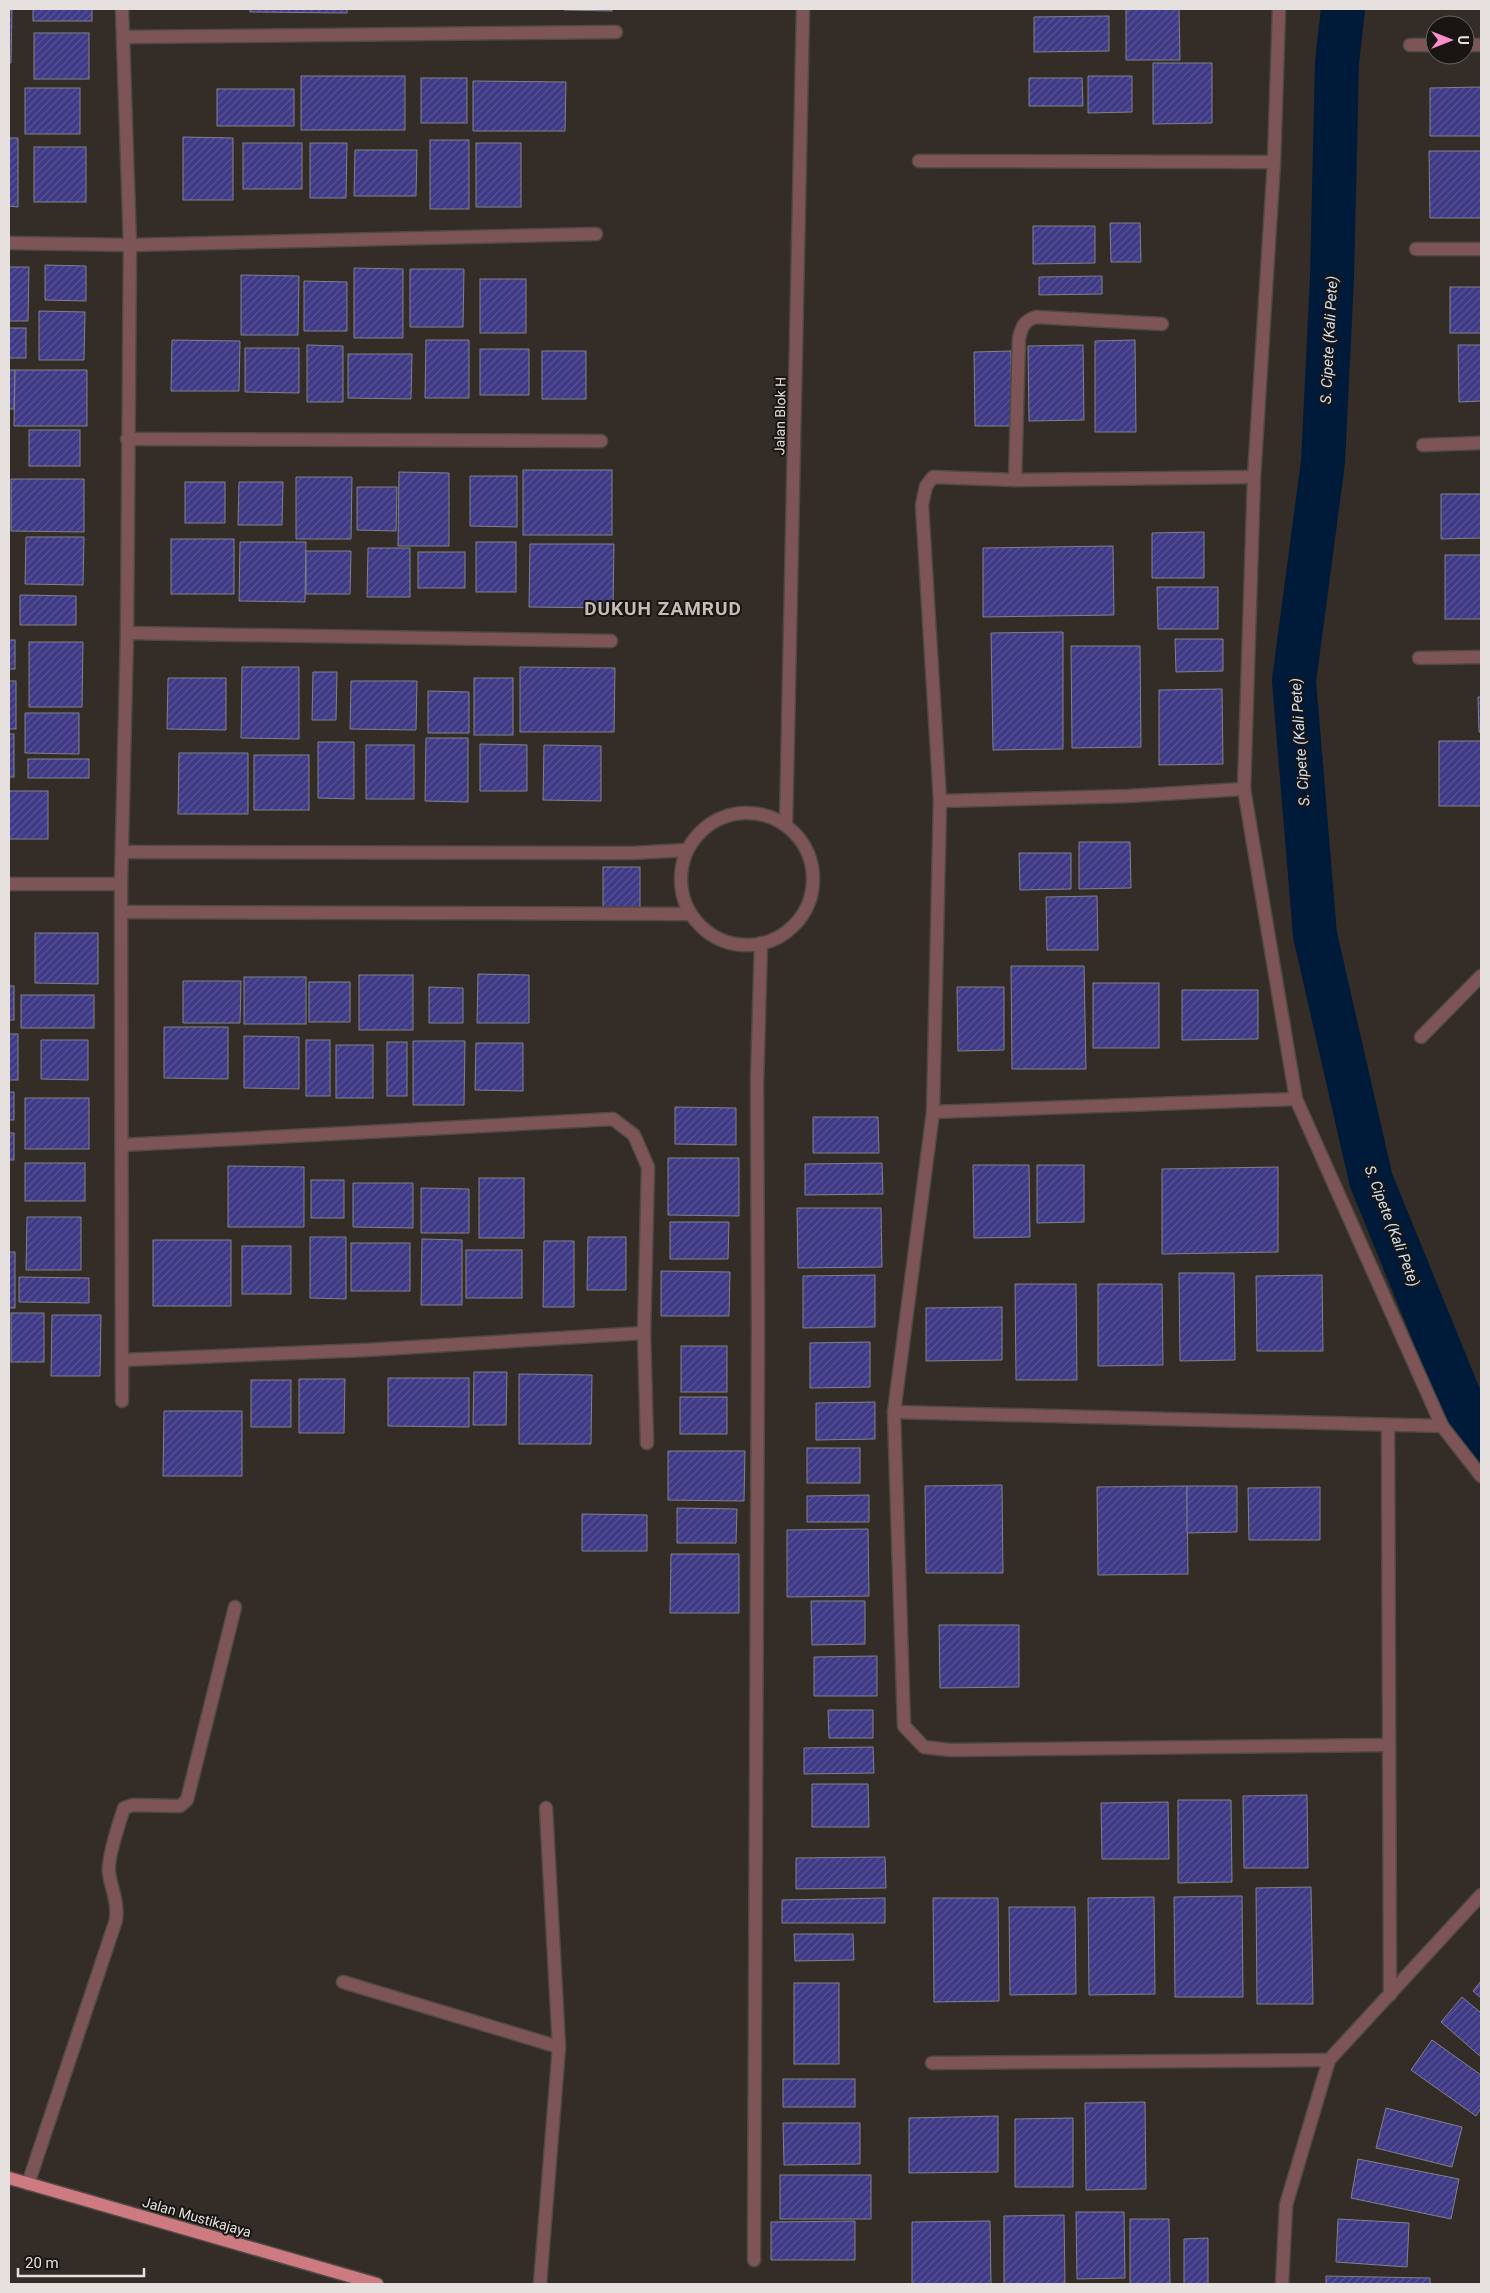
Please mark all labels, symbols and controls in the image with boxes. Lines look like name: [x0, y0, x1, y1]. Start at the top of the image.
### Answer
north arrow: [1425, 15, 1475, 65]
text: U: [1455, 35, 1471, 45]
water label: S. Cipete (Kali Pete): [1317, 275, 1341, 405]
street label: Jalan Blok H: [771, 377, 789, 455]
district label: DUKUH ZAMRUD: [584, 597, 742, 620]
water label: S. Cipete (Kali Pete): [1287, 677, 1313, 807]
water label: S. Cipete (Kali Pete): [1361, 1163, 1423, 1289]
street label: Jalan Mustikajaya: [141, 2194, 253, 2240]
scale bar: [18, 2246, 144, 2278]
text: 20 m: [25, 2254, 59, 2272]

